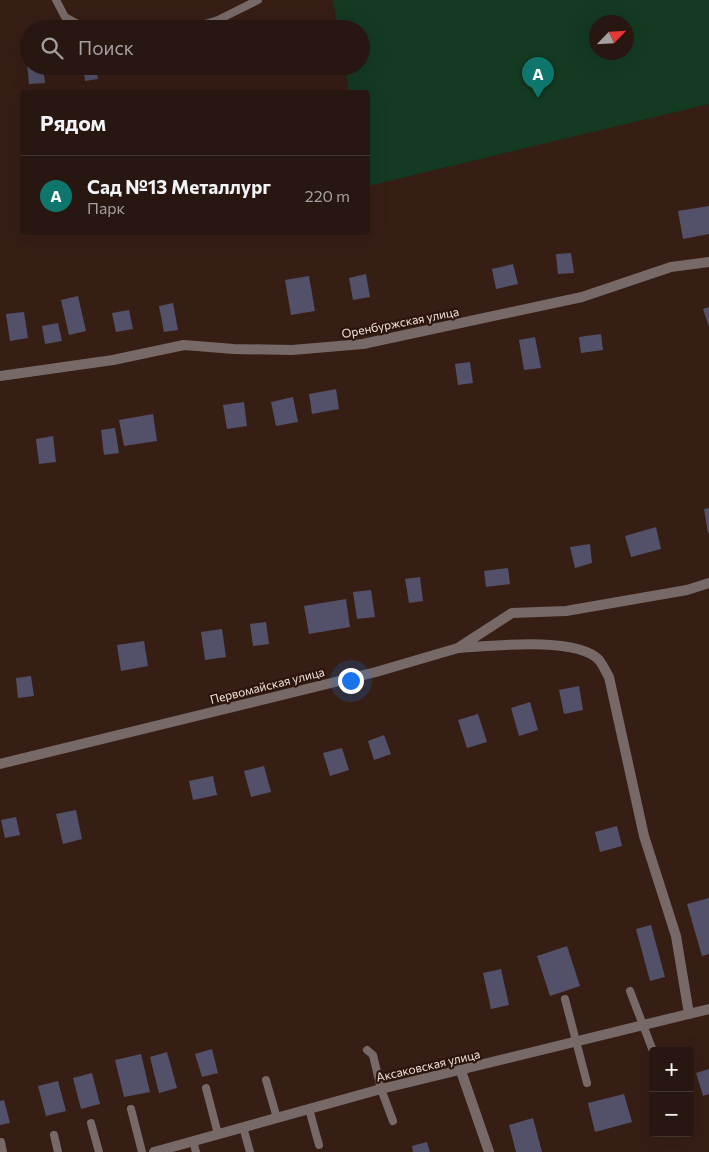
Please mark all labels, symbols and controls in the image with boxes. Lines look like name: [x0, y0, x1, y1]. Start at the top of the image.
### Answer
north arrow: [589, 15, 634, 60]
search box: [20, 20, 370, 75]
icon: search: [38, 34, 66, 62]
text: Поиск: [78, 36, 134, 59]
pin: A: [522, 57, 554, 98]
text: Рядом: [40, 110, 106, 135]
text: Сад №13 Металлург: [87, 175, 271, 198]
text: A: [50, 186, 62, 205]
text: 220 m: [305, 186, 350, 205]
text: Парк: [87, 198, 125, 217]
street label: Оренбуржская улица: [340, 304, 460, 340]
street label: Первомайская улица: [208, 664, 326, 706]
your location: [338, 668, 364, 694]
street label: Аксаковская улица: [375, 1046, 481, 1084]
map controls: [649, 1047, 694, 1137]
button: +: [649, 1047, 694, 1092]
button: −: [649, 1092, 694, 1137]

